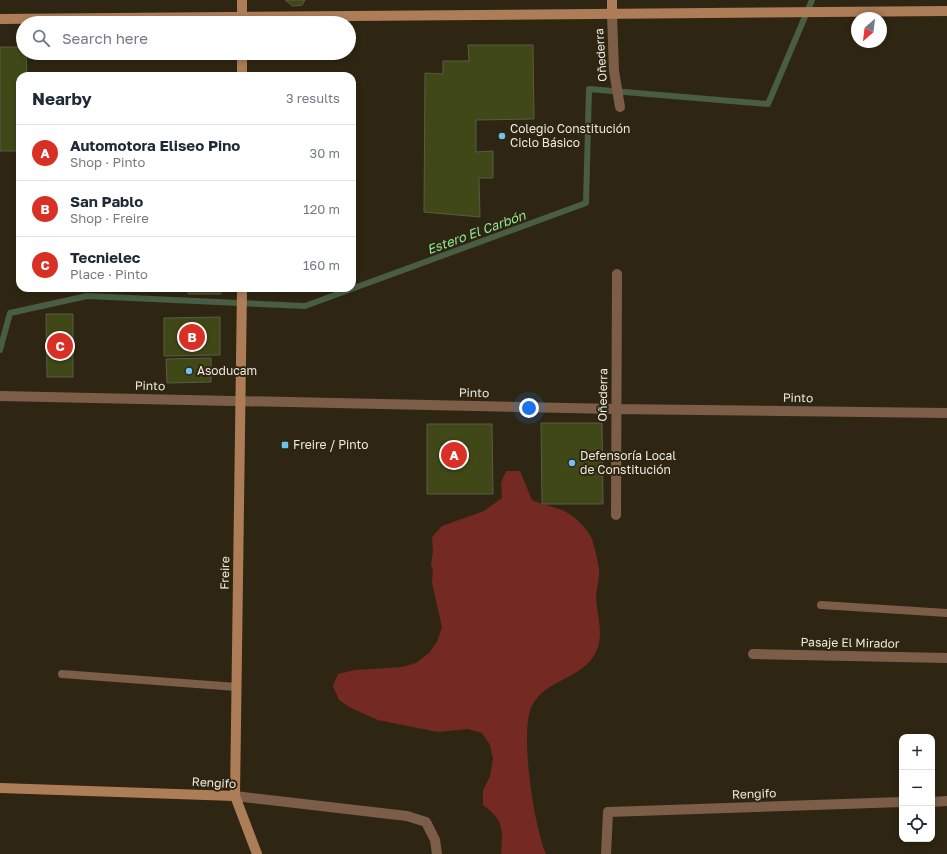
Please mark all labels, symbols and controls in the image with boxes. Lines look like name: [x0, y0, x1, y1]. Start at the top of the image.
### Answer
north arrow: [851, 12, 887, 48]
search box: [16, 16, 356, 60]
icon: search: [30, 27, 52, 49]
street label: Oñederra: [591, 28, 610, 82]
text: Search here: [62, 29, 148, 47]
text: Nearby: [32, 88, 92, 109]
text: 3 results: [286, 90, 340, 106]
place label: Colegio Constitución Ciclo Básico: [510, 121, 630, 150]
marker: Colegio Constitución Ciclo Básico: [497, 131, 507, 141]
text: Automotora Eliseo Pino: [70, 136, 240, 154]
text: A: [40, 145, 50, 161]
text: 30 m: [310, 145, 340, 161]
text: Shop · Pinto: [70, 154, 145, 170]
text: San Pablo: [70, 192, 143, 210]
text: B: [40, 201, 50, 217]
text: 120 m: [303, 201, 340, 217]
water label: Estero El Carbón: [424, 206, 529, 257]
text: Shop · Freire: [70, 210, 149, 226]
text: Tecnielec: [70, 248, 140, 266]
text: C: [40, 257, 50, 273]
text: 160 m: [303, 257, 340, 273]
text: Place · Pinto: [70, 266, 148, 282]
pin: B: [179, 322, 205, 352]
pin: C: [47, 331, 73, 361]
place label: Asoducam: [197, 363, 257, 378]
marker: Asoducam: [184, 366, 194, 376]
street label: Oñederra: [595, 368, 610, 422]
street label: Pinto: [135, 378, 165, 393]
street label: Pinto: [459, 385, 489, 400]
street label: Pinto: [783, 390, 813, 405]
your location: [519, 398, 539, 418]
place label: Freire / Pinto: [293, 437, 369, 452]
marker: Freire / Pinto: [280, 440, 290, 450]
pin: A: [441, 440, 467, 470]
place label: Defensoría Local de Constitución: [580, 448, 676, 477]
marker: Defensoría Local de Constitución: [567, 458, 577, 468]
street label: Freire: [217, 556, 232, 590]
street label: Pasaje El Mirador: [800, 634, 900, 651]
map controls: [899, 734, 935, 842]
button: +: [899, 734, 935, 770]
button: −: [899, 770, 935, 806]
street label: Rengifo: [191, 774, 237, 791]
street label: Rengifo: [732, 785, 776, 802]
button: locate: [899, 806, 935, 842]

